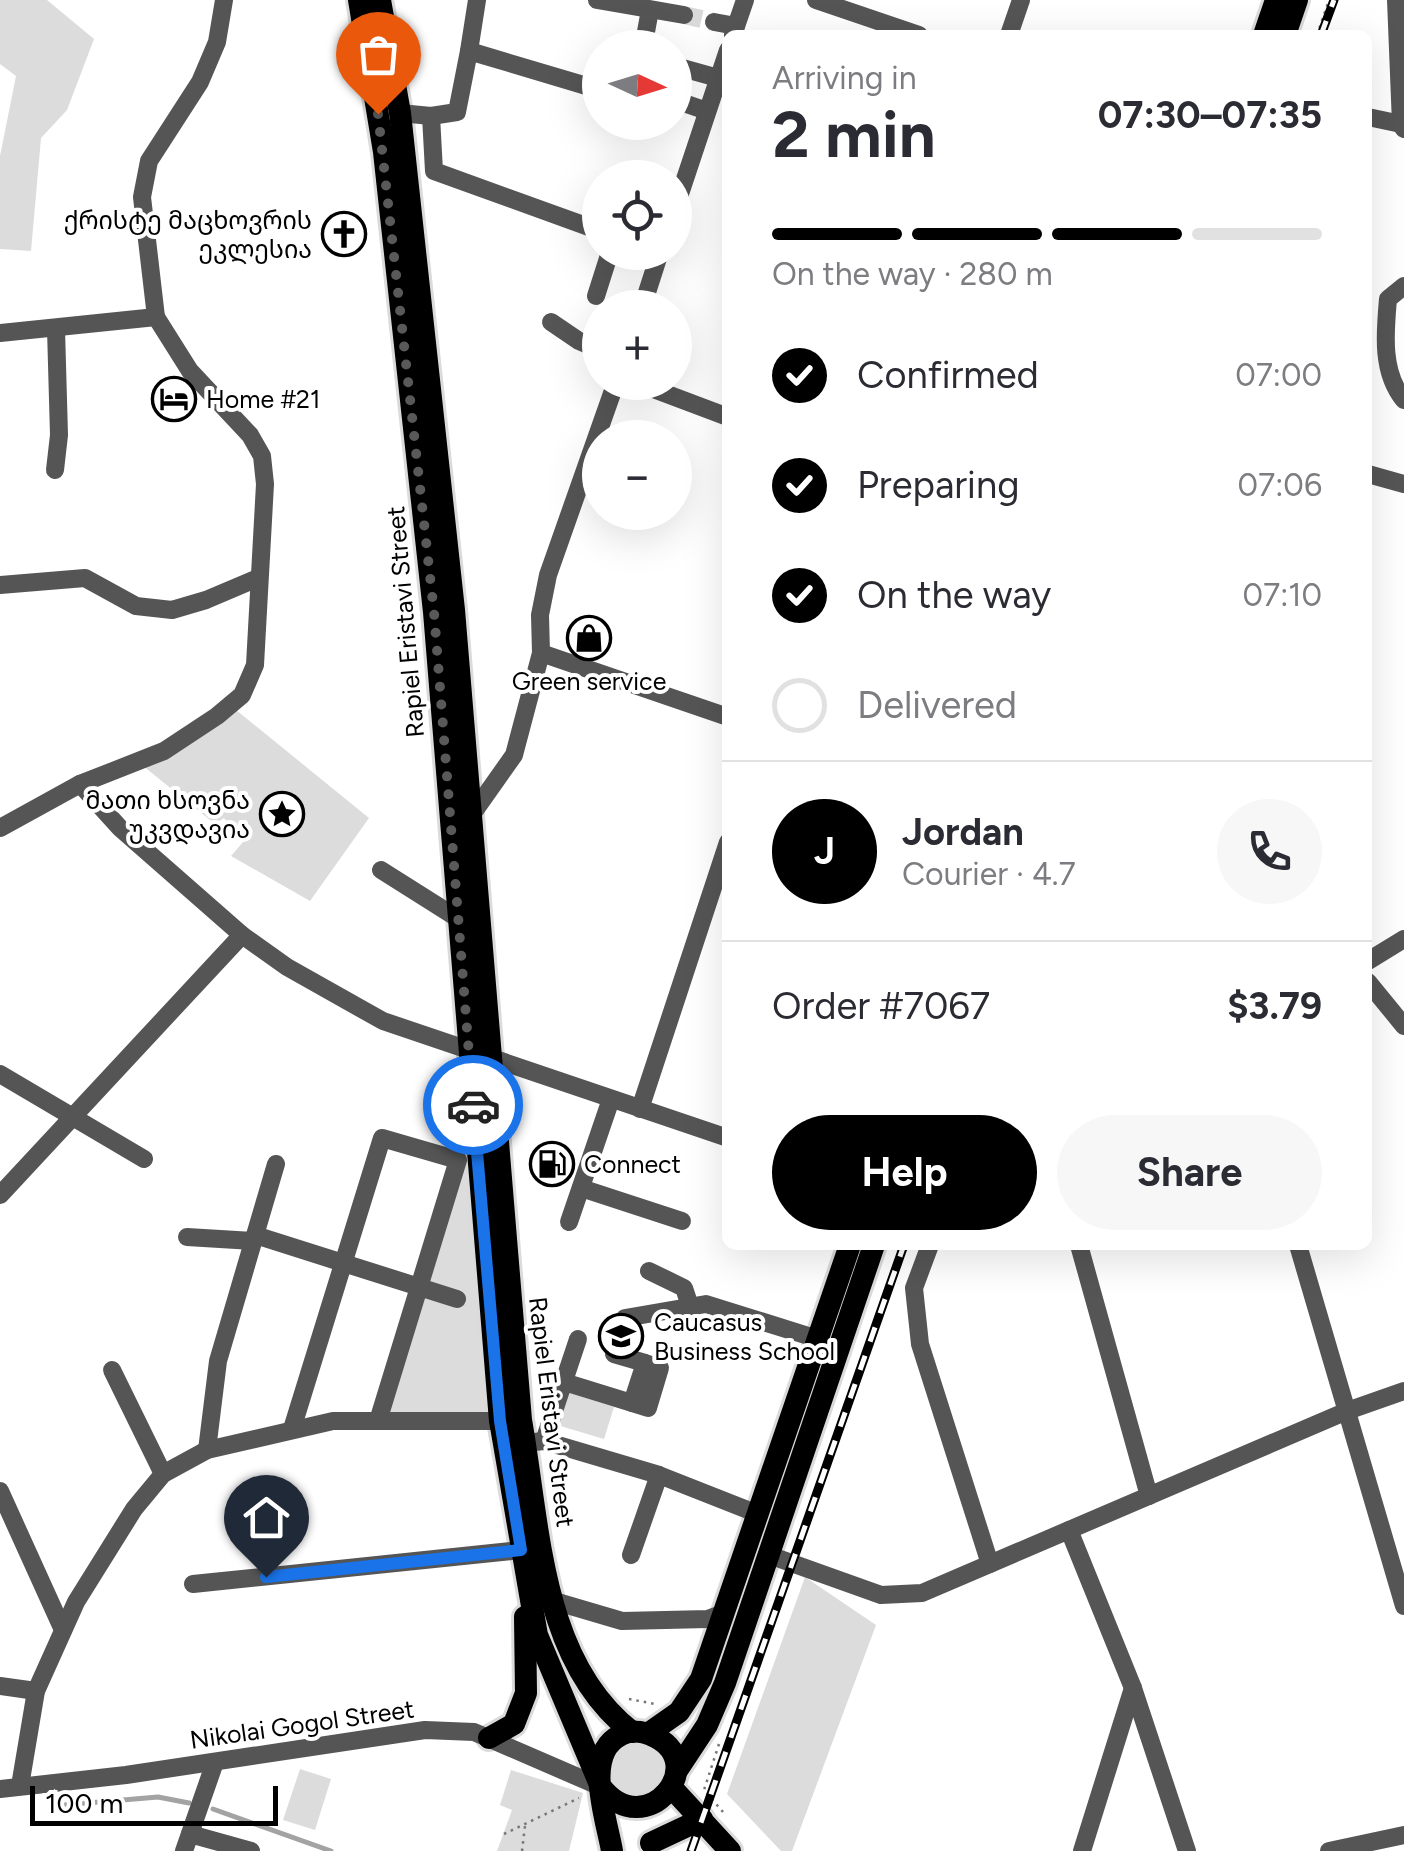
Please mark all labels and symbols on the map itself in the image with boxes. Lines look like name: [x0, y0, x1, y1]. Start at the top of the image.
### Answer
pin: [336, 12, 421, 115]
north arrow: [582, 30, 692, 140]
place label: ქრისტე მაცხოვრის ეკლესია: [64, 205, 312, 265]
church icon: ქრისტე მაცხოვრის ეკლესია: [321, 211, 367, 257]
hotel icon: Home #21: [151, 376, 197, 422]
place label: Home #21: [206, 384, 320, 414]
street label: Rapiel Eristavi Street: [380, 505, 430, 739]
shop icon: Green service: [566, 615, 612, 661]
place label: Green service: [512, 666, 666, 696]
place label: მათი ხსოვნა უკვდავია: [86, 785, 250, 845]
place icon: მათი ხსოვნა უკვდავია: [259, 791, 305, 837]
courier: [423, 1055, 523, 1155]
fuel station icon: Connect: [529, 1141, 575, 1187]
place label: Connect: [584, 1149, 681, 1179]
street label: Rapiel Eristavi Street: [523, 1295, 581, 1529]
place label: Caucasus Business School: [654, 1307, 835, 1366]
school or university icon: Caucasus Business School: [598, 1313, 644, 1359]
pin: [224, 1475, 309, 1578]
street label: Nikolai Gogol Street: [188, 1693, 416, 1755]
scale bar: [30, 1781, 278, 1826]

